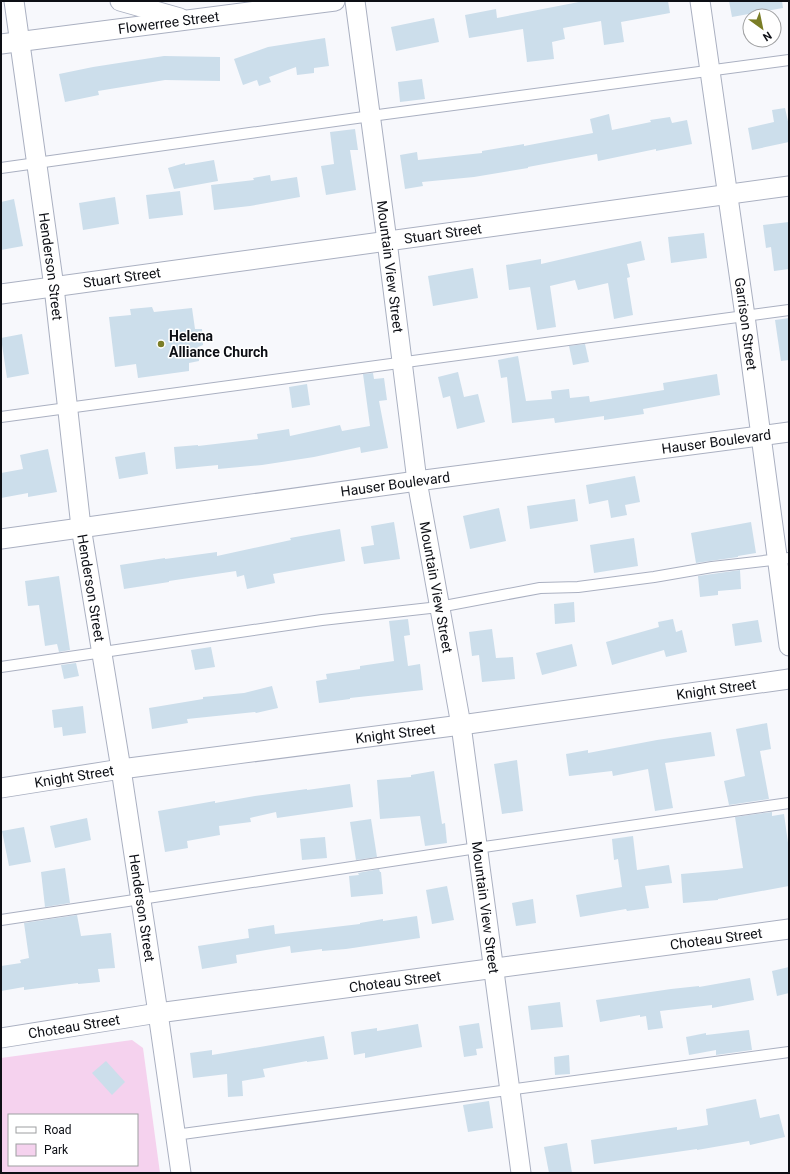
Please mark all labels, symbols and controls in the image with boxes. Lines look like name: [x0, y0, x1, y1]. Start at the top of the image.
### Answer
street label: Flowerree Street: [117, 8, 221, 37]
north arrow: [742, 8, 782, 48]
text: N: [760, 28, 774, 44]
street label: Mountain View Street: [374, 200, 406, 334]
street label: Henderson Street: [36, 211, 66, 322]
street label: Stuart Street: [403, 220, 483, 247]
street label: Stuart Street: [82, 264, 162, 291]
street label: Garrison Street: [732, 276, 760, 372]
place label: Helena Alliance Church: [169, 328, 268, 360]
marker: Helena Alliance Church: [156, 339, 166, 349]
street label: Hauser Boulevard: [661, 426, 772, 457]
street label: Hauser Boulevard: [339, 469, 451, 500]
street label: Mountain View Street: [416, 520, 456, 655]
street label: Henderson Street: [74, 533, 108, 643]
street label: Knight Street: [675, 676, 758, 703]
street label: Knight Street: [354, 720, 437, 747]
street label: Knight Street: [33, 762, 115, 791]
street label: Mountain View Street: [469, 840, 502, 975]
street label: Henderson Street: [126, 853, 158, 963]
street label: Choteau Street: [669, 925, 763, 953]
street label: Choteau Street: [348, 967, 442, 996]
street label: Choteau Street: [27, 1011, 122, 1042]
legend: [8, 1114, 138, 1166]
text: Road: [44, 1123, 72, 1137]
text: Park: [44, 1143, 69, 1157]

